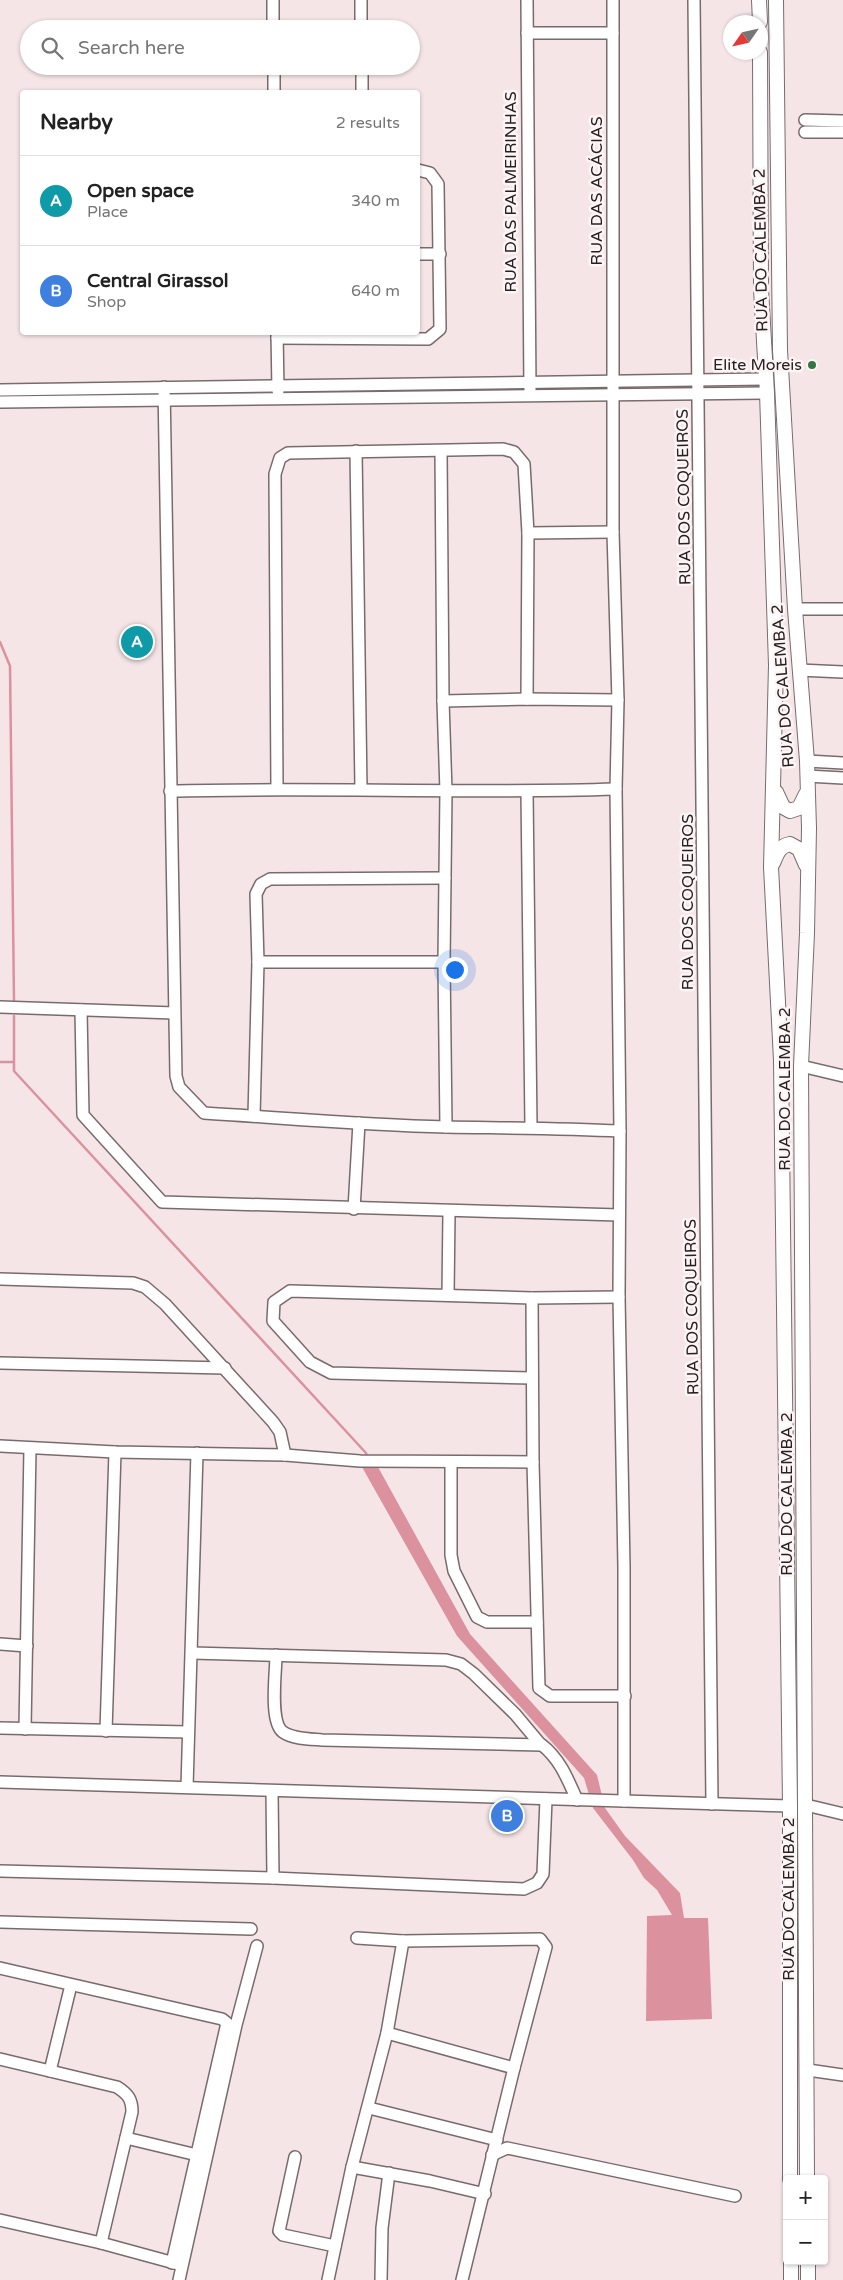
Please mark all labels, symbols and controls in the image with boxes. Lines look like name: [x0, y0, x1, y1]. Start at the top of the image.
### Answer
north arrow: [723, 15, 768, 60]
search box: [20, 20, 420, 75]
icon: search: [38, 34, 66, 62]
text: Search here: [78, 37, 185, 59]
street label: RUA DAS PALMEIRINHAS: [501, 91, 521, 293]
text: Nearby: [40, 110, 113, 135]
text: 2 results: [336, 113, 400, 133]
street label: RUA DAS ACÁCIAS: [587, 116, 607, 266]
street label: RUA DO CALEMBA 2: [750, 168, 772, 332]
text: Open space: [87, 180, 194, 202]
text: A: [50, 191, 62, 211]
text: 340 m: [351, 191, 400, 211]
text: Place: [87, 202, 128, 222]
text: Central Girassol: [87, 270, 228, 292]
text: B: [50, 281, 62, 301]
text: 640 m: [351, 281, 400, 301]
text: Shop: [87, 292, 126, 312]
place label: Elite Moreis: [713, 355, 802, 375]
marker: Elite Moreis: [806, 359, 818, 371]
street label: RUA DOS COQUEIROS: [672, 409, 696, 585]
street label: RUA DO CALEMBA 2: [767, 604, 799, 768]
pin: A: [121, 623, 153, 661]
street label: RUA DOS COQUEIROS: [678, 814, 698, 990]
your location: [442, 957, 468, 983]
street label: RUA DO CALEMBA 2: [775, 1007, 795, 1171]
street label: RUA DOS COQUEIROS: [680, 1219, 704, 1395]
street label: RUA DO CALEMBA 2: [777, 1412, 797, 1576]
pin: B: [491, 1797, 523, 1835]
street label: RUA DO CALEMBA 2: [779, 1817, 799, 1981]
map controls: [783, 2175, 828, 2265]
button: +: [783, 2175, 828, 2220]
button: −: [783, 2220, 828, 2265]

